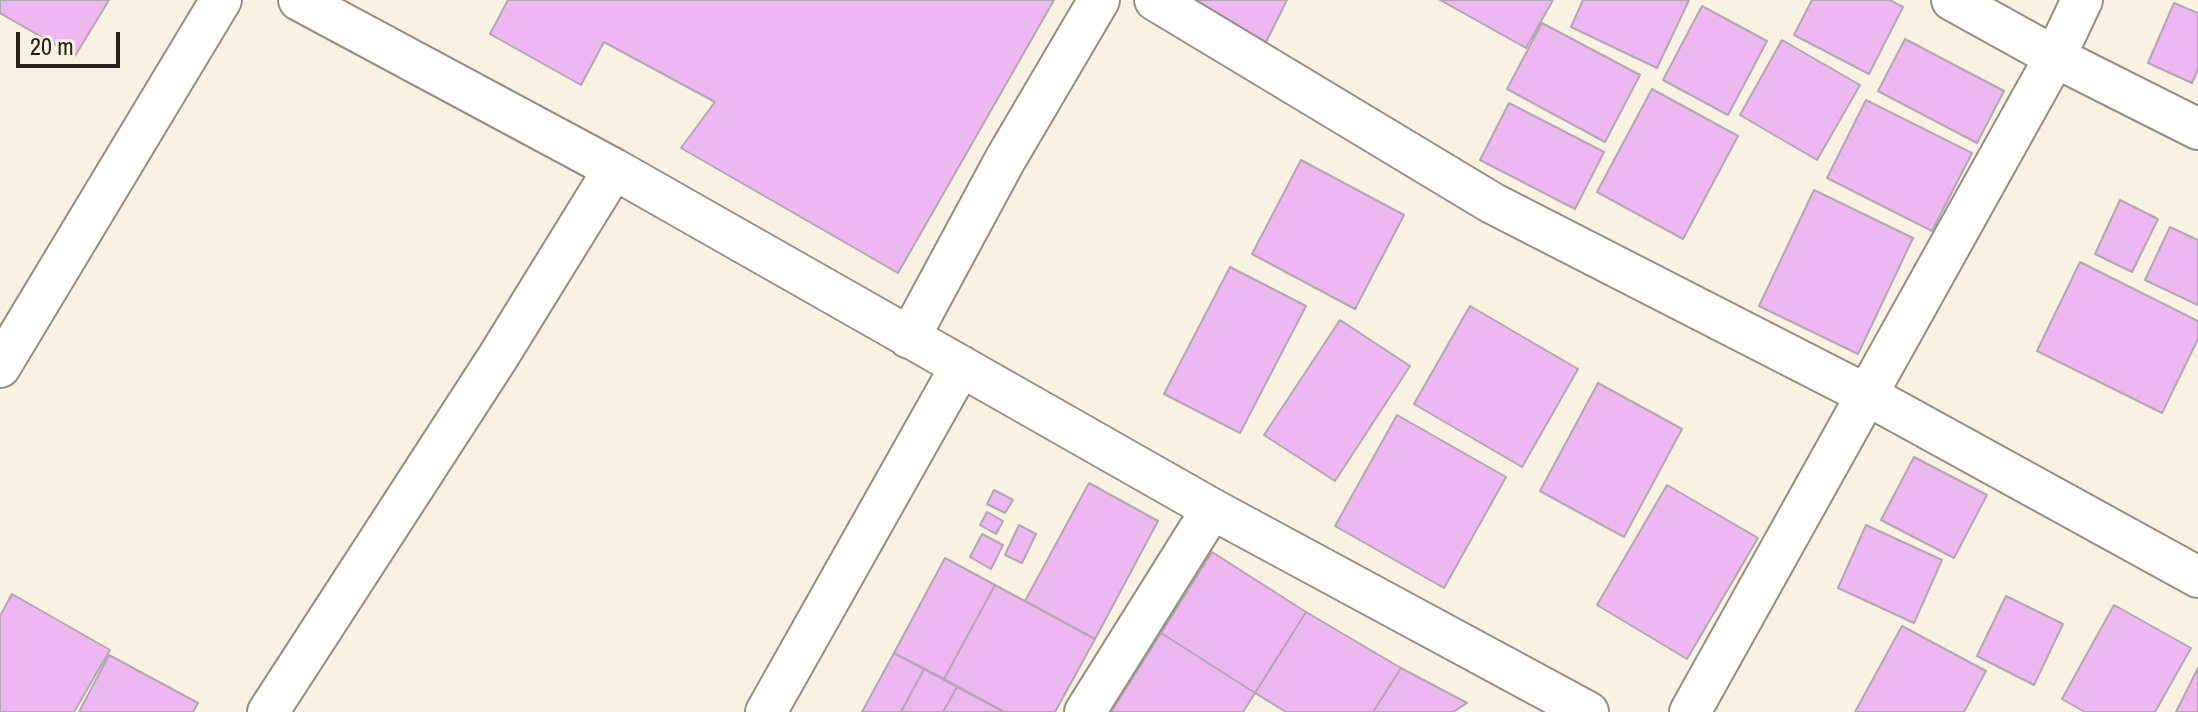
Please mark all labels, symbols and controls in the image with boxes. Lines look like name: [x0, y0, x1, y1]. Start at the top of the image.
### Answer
scale bar: [20, 16, 124, 66]
text: 20 m: [30, 30, 74, 62]

